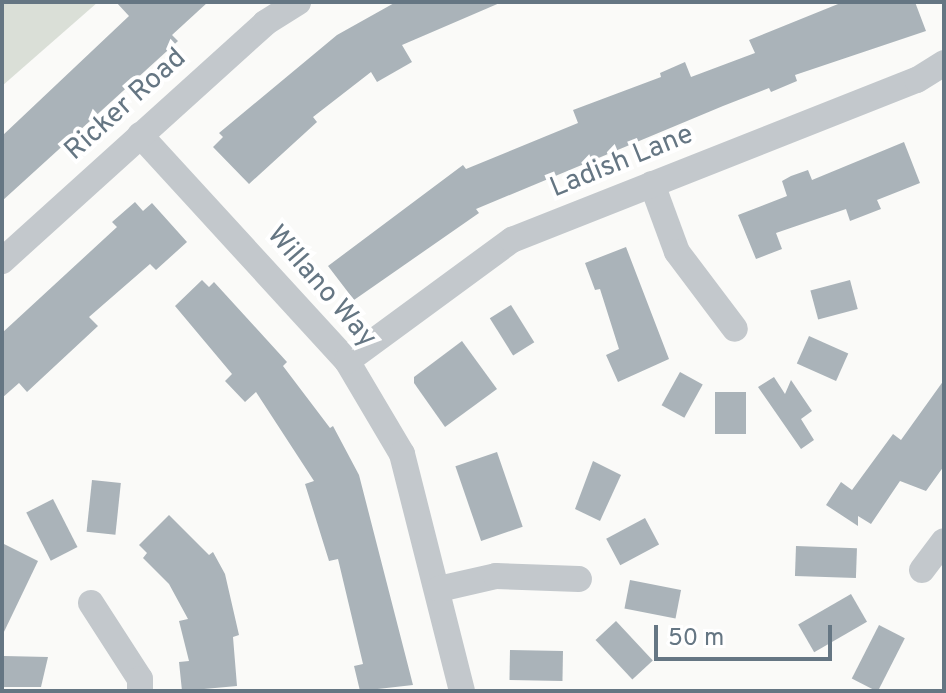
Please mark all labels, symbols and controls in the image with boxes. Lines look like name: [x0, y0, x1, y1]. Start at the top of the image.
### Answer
street label: Ricker Road: [59, 42, 193, 168]
street label: Ladish Lane: [546, 118, 698, 206]
street label: Willano Way: [259, 219, 383, 355]
scale bar: [658, 609, 836, 659]
text: 50 m: [668, 624, 724, 654]

